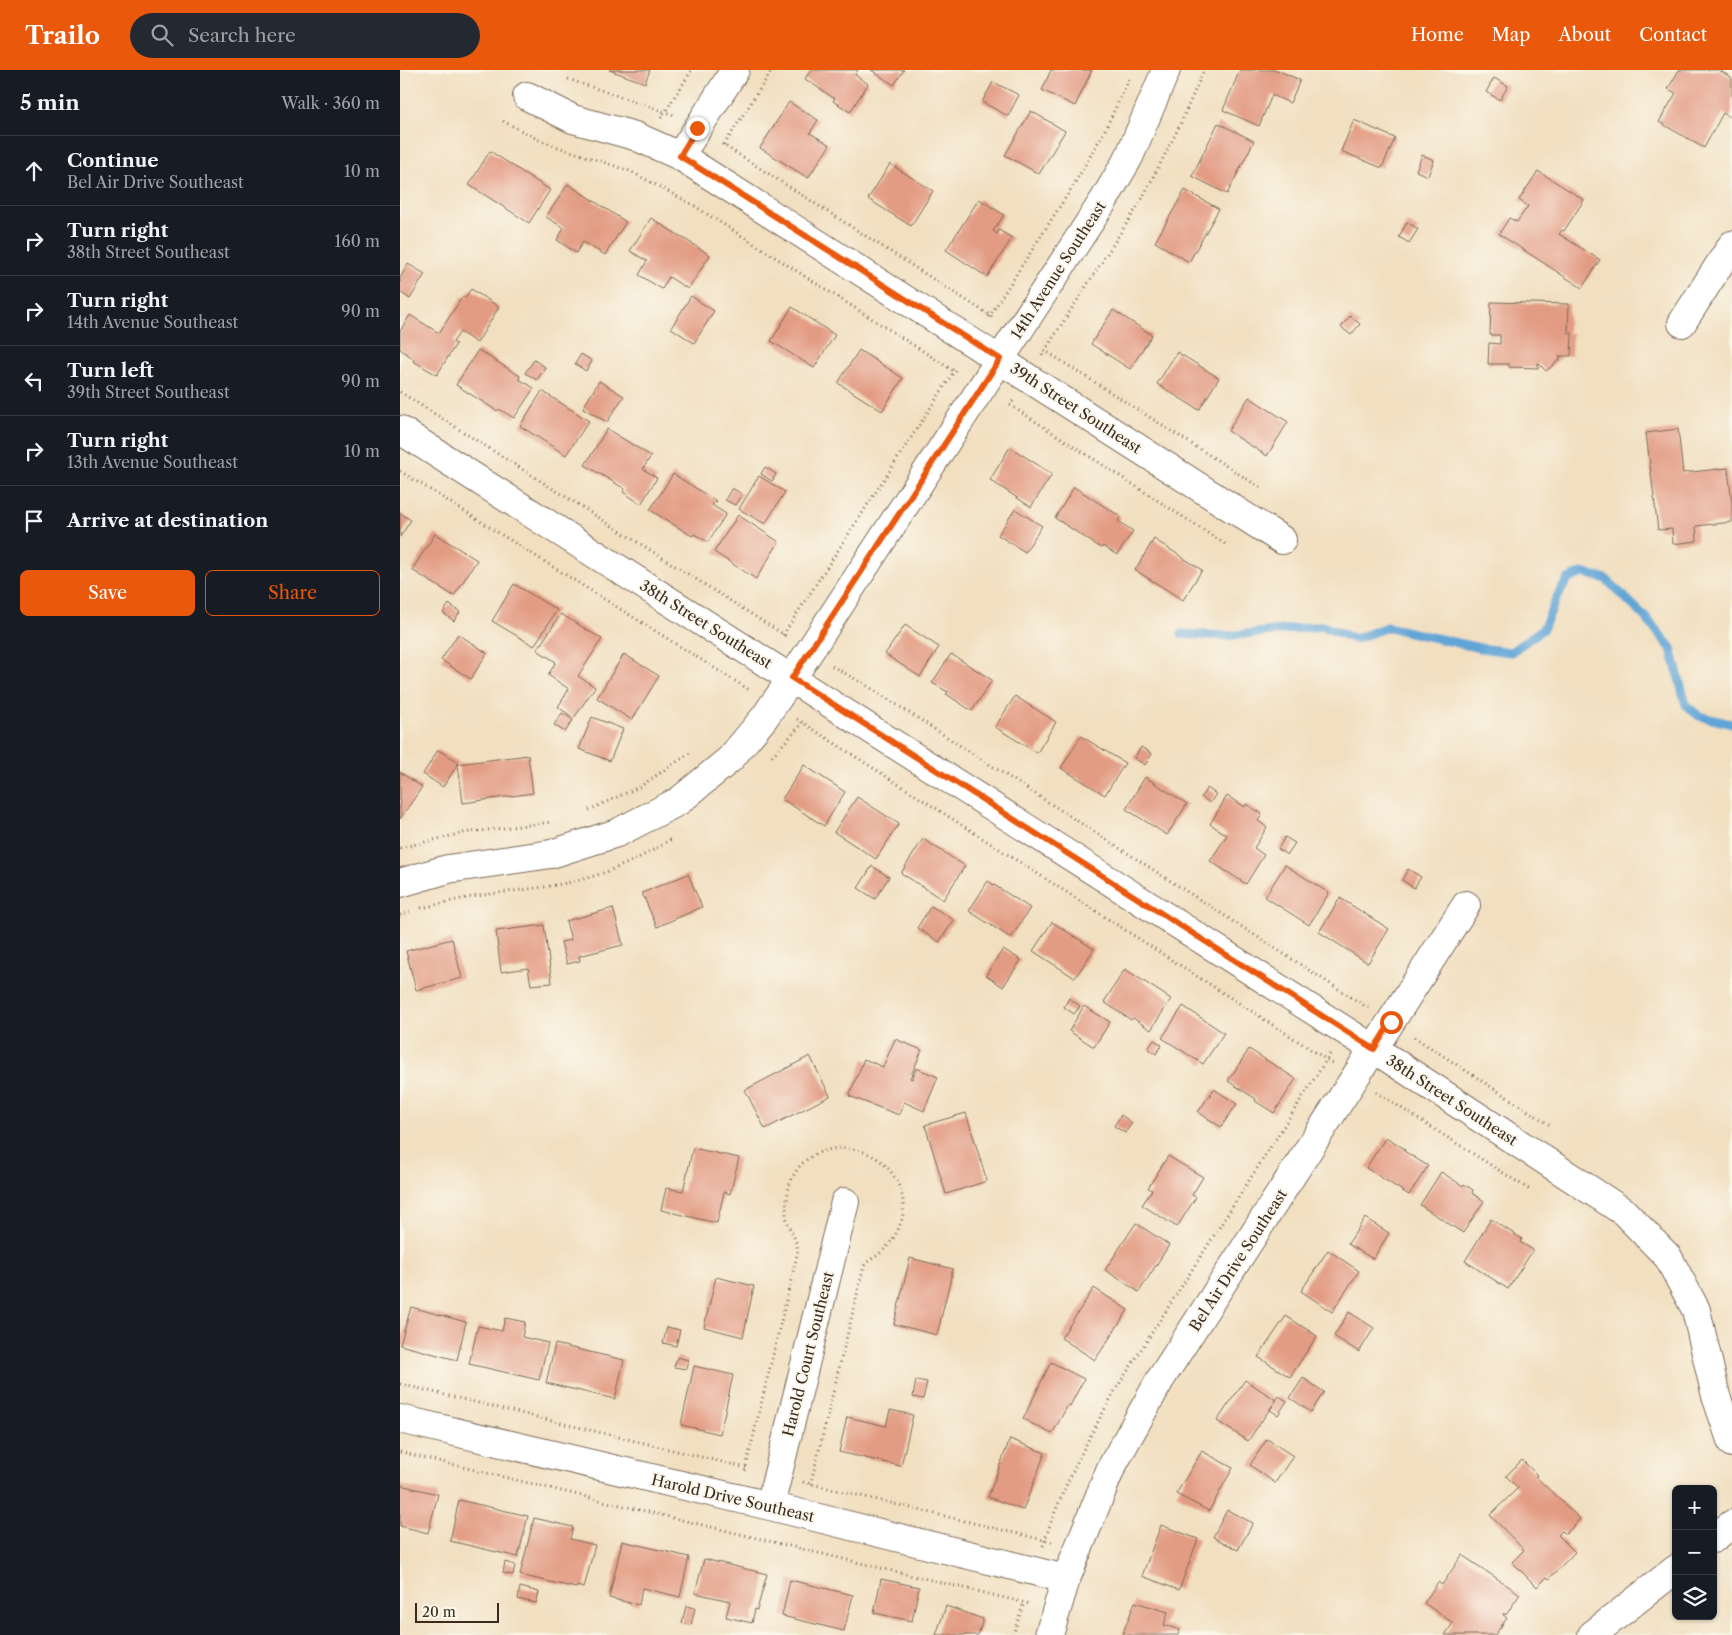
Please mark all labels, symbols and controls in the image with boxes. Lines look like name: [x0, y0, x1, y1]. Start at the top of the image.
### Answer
search box: [130, 13, 480, 58]
text: Trailo: [25, 21, 100, 50]
icon: search: [148, 21, 176, 49]
text: Search here: [188, 24, 296, 47]
text: Home: [1411, 24, 1464, 46]
text: Map: [1492, 24, 1530, 46]
text: About: [1558, 24, 1611, 46]
text: Contact: [1639, 24, 1707, 46]
text: 5 min: [20, 90, 80, 115]
text: Walk · 360 m: [281, 93, 380, 113]
route end: [686, 117, 709, 140]
text: Continue: [67, 149, 159, 172]
icon: ahead: [20, 157, 48, 185]
text: 10 m: [344, 161, 380, 181]
text: Bel Air Drive Southeast: [67, 172, 244, 192]
street label: 14th Avenue Southeast: [1006, 197, 1110, 342]
text: Turn right: [67, 219, 168, 242]
icon: right: [20, 227, 48, 255]
text: 160 m: [335, 231, 380, 251]
text: 38th Street Southeast: [67, 242, 230, 262]
text: Turn right: [67, 289, 168, 312]
icon: right: [20, 297, 48, 325]
text: 90 m: [341, 301, 380, 321]
text: 14th Avenue Southeast: [67, 312, 238, 332]
text: Turn left: [67, 359, 154, 382]
street label: 39th Street Southeast: [1007, 359, 1146, 458]
icon: left: [20, 367, 48, 395]
text: 90 m: [341, 371, 380, 391]
text: 39th Street Southeast: [67, 382, 230, 402]
text: Turn right: [67, 429, 168, 452]
icon: right: [20, 437, 48, 465]
text: 10 m: [344, 441, 380, 461]
text: 13th Avenue Southeast: [67, 452, 238, 472]
icon: arrive: [20, 507, 48, 535]
text: Arrive at destination: [67, 509, 268, 532]
button: Save: [20, 570, 195, 616]
button: Share: [205, 570, 380, 616]
street label: 38th Street Southeast: [636, 576, 776, 673]
route start: [1380, 1011, 1403, 1034]
street label: 38th Street Southeast: [1383, 1050, 1522, 1150]
street label: Bel Air Drive Southeast: [1185, 1185, 1291, 1335]
street label: Harold Court Southeast: [778, 1269, 838, 1438]
street label: Harold Drive Southeast: [650, 1470, 817, 1526]
map controls: [1672, 1485, 1717, 1620]
button: +: [1672, 1485, 1717, 1530]
button: −: [1672, 1530, 1717, 1575]
button: layers: [1672, 1575, 1717, 1620]
scale bar: [415, 1600, 499, 1623]
text: 20 m: [422, 1603, 456, 1621]

